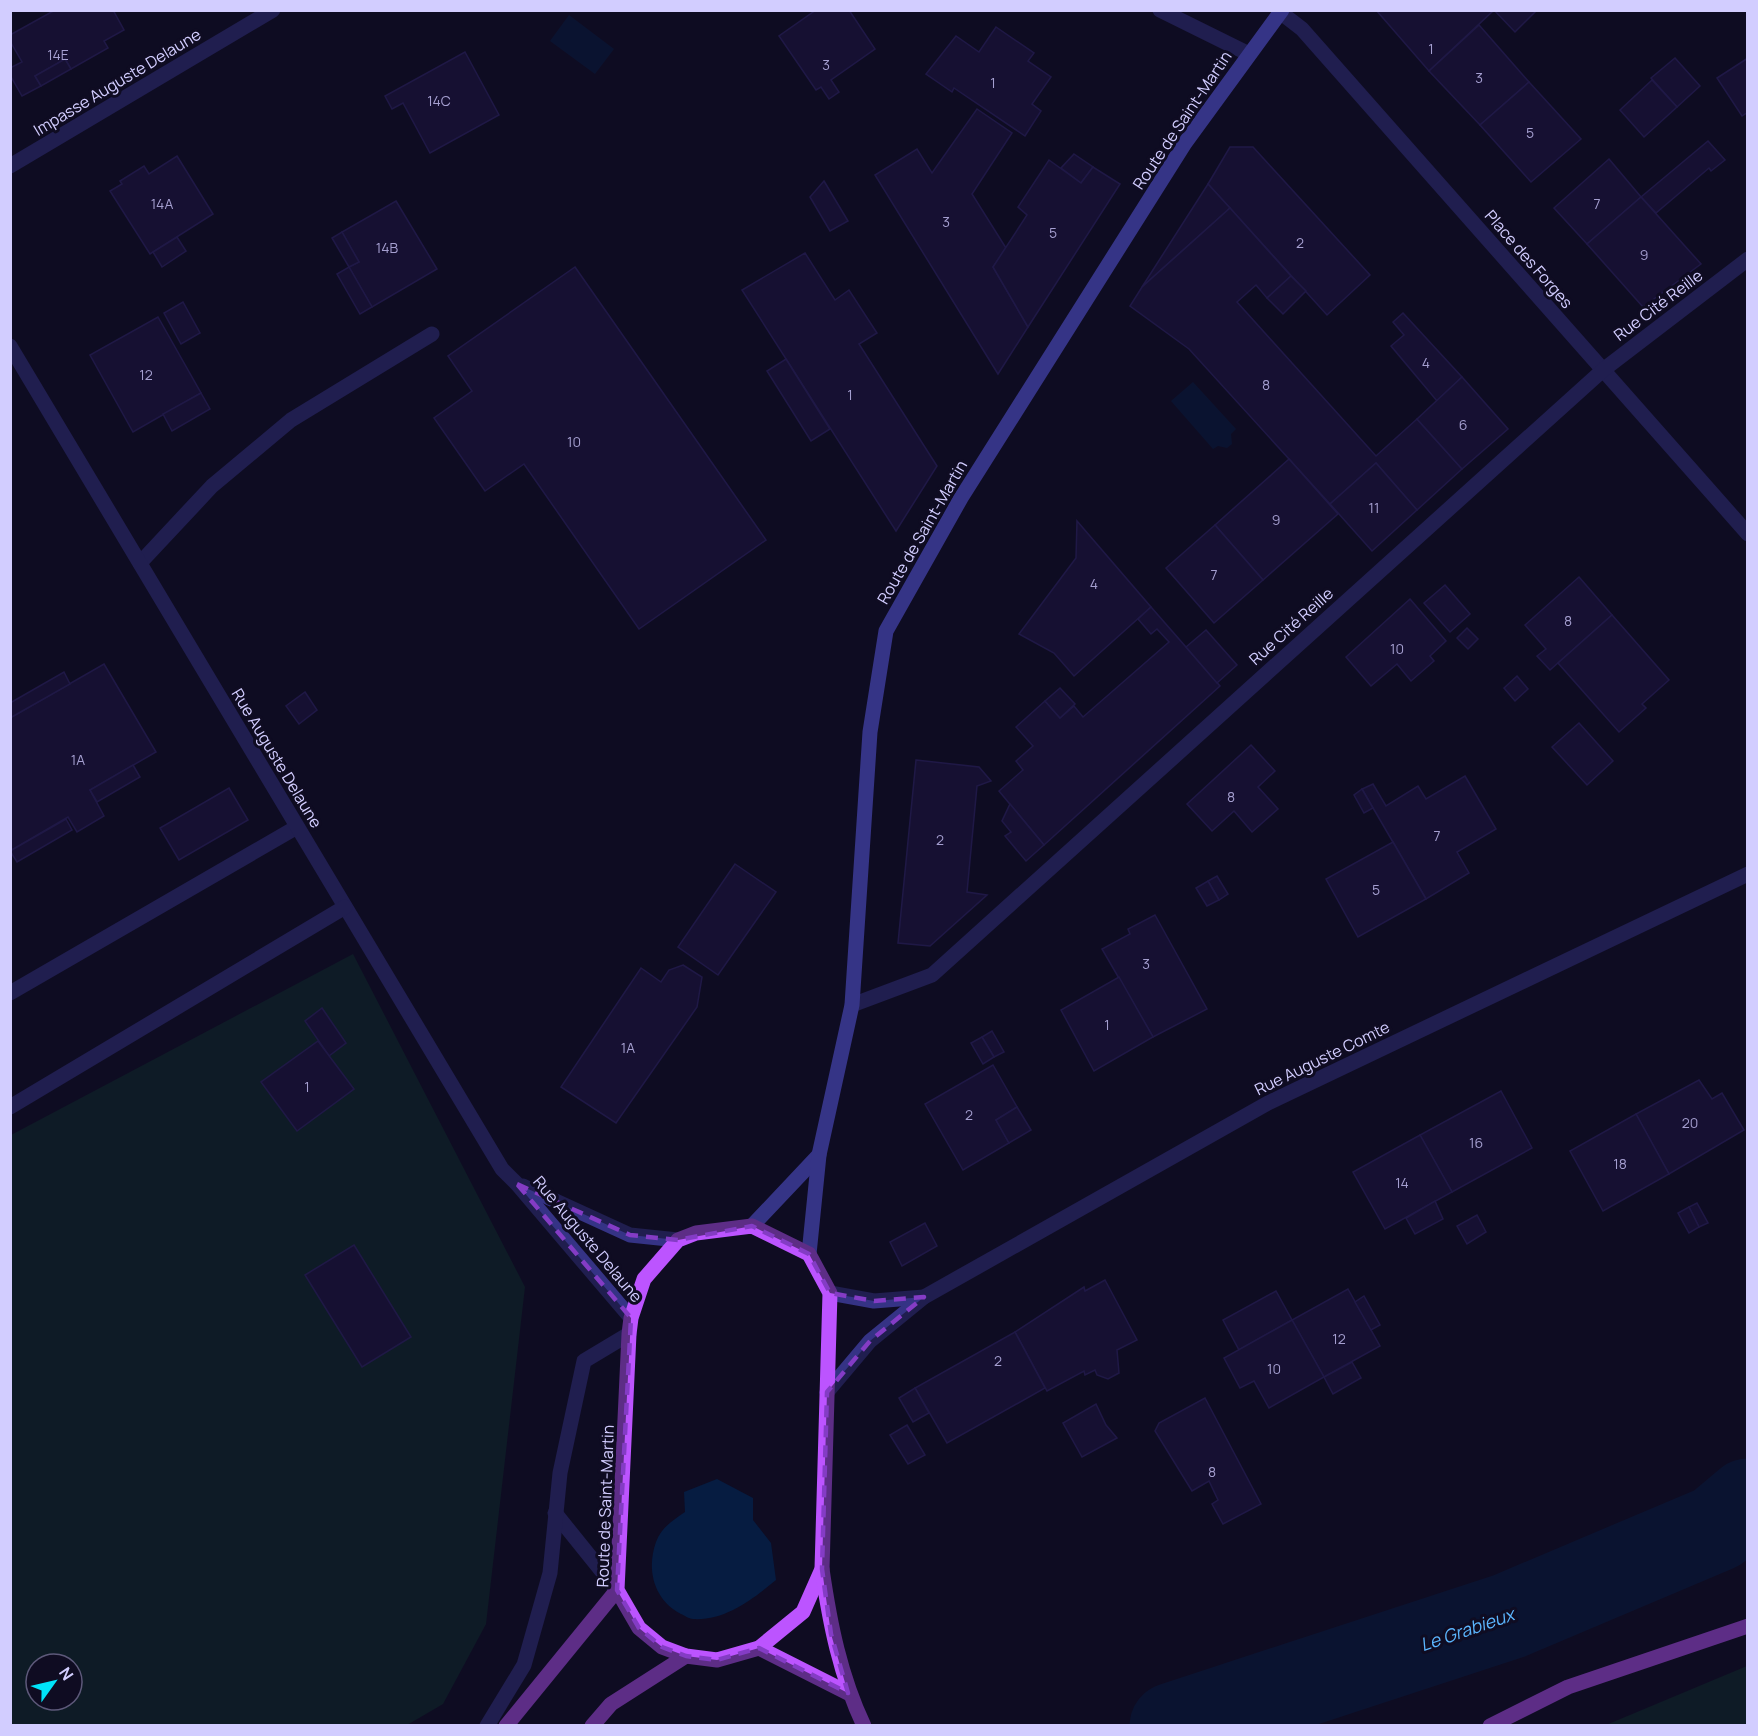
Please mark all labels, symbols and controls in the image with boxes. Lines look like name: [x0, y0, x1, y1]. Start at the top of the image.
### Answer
street label: Impasse Auguste Delaune: [29, 23, 205, 141]
house number: 1: [1428, 39, 1434, 58]
house number: 14E: [47, 45, 69, 64]
street label: Route de Saint-Martin: [1127, 46, 1237, 194]
house number: 3: [822, 55, 830, 74]
house number: 3: [1475, 68, 1483, 87]
house number: 1: [990, 73, 996, 92]
house number: 14C: [427, 91, 451, 110]
house number: 5: [1526, 123, 1534, 142]
house number: 14A: [151, 194, 173, 213]
house number: 7: [1593, 194, 1601, 213]
street label: Place des Forges: [1480, 205, 1578, 313]
house number: 3: [942, 212, 950, 231]
house number: 5: [1049, 223, 1057, 242]
house number: 2: [1296, 233, 1304, 252]
house number: 14B: [376, 238, 399, 257]
house number: 9: [1640, 245, 1648, 264]
street label: Rue Cité Reille: [1609, 264, 1707, 346]
house number: 4: [1422, 353, 1430, 372]
house number: 12: [139, 365, 153, 384]
house number: 8: [1262, 375, 1270, 394]
house number: 1: [847, 385, 853, 404]
house number: 6: [1459, 415, 1467, 434]
house number: 10: [567, 432, 581, 451]
street label: Route de Saint-Martin: [872, 456, 972, 608]
house number: 11: [1369, 498, 1379, 517]
house number: 9: [1272, 510, 1280, 529]
house number: 7: [1210, 565, 1218, 584]
house number: 4: [1090, 574, 1098, 593]
street label: Rue Cité Reille: [1244, 582, 1338, 670]
house number: 8: [1564, 611, 1572, 630]
house number: 10: [1390, 639, 1404, 658]
street label: Rue Auguste Delaune: [227, 684, 327, 832]
house number: 1A: [71, 750, 85, 769]
house number: 8: [1227, 787, 1235, 806]
house number: 7: [1433, 826, 1441, 845]
house number: 2: [936, 830, 944, 849]
house number: 5: [1372, 880, 1380, 899]
house number: 3: [1142, 954, 1150, 973]
house number: 1: [1104, 1015, 1110, 1034]
street label: Rue Auguste Comte: [1251, 1016, 1393, 1100]
house number: 1A: [621, 1038, 635, 1057]
house number: 1: [304, 1077, 310, 1096]
house number: 2: [965, 1105, 973, 1124]
house number: 20: [1682, 1113, 1698, 1132]
house number: 16: [1469, 1133, 1483, 1152]
house number: 18: [1613, 1154, 1627, 1173]
street label: Rue Auguste Delaune: [529, 1171, 647, 1307]
house number: 14: [1395, 1173, 1409, 1192]
house number: 12: [1332, 1329, 1346, 1348]
house number: 2: [994, 1351, 1002, 1370]
house number: 10: [1267, 1359, 1281, 1378]
street label: Route de Saint-Martin: [591, 1424, 619, 1588]
house number: 8: [1208, 1462, 1216, 1481]
water label: Le Grabieux: [1417, 1601, 1519, 1656]
north arrow: [24, 1652, 84, 1712]
text: N: [54, 1663, 79, 1685]

